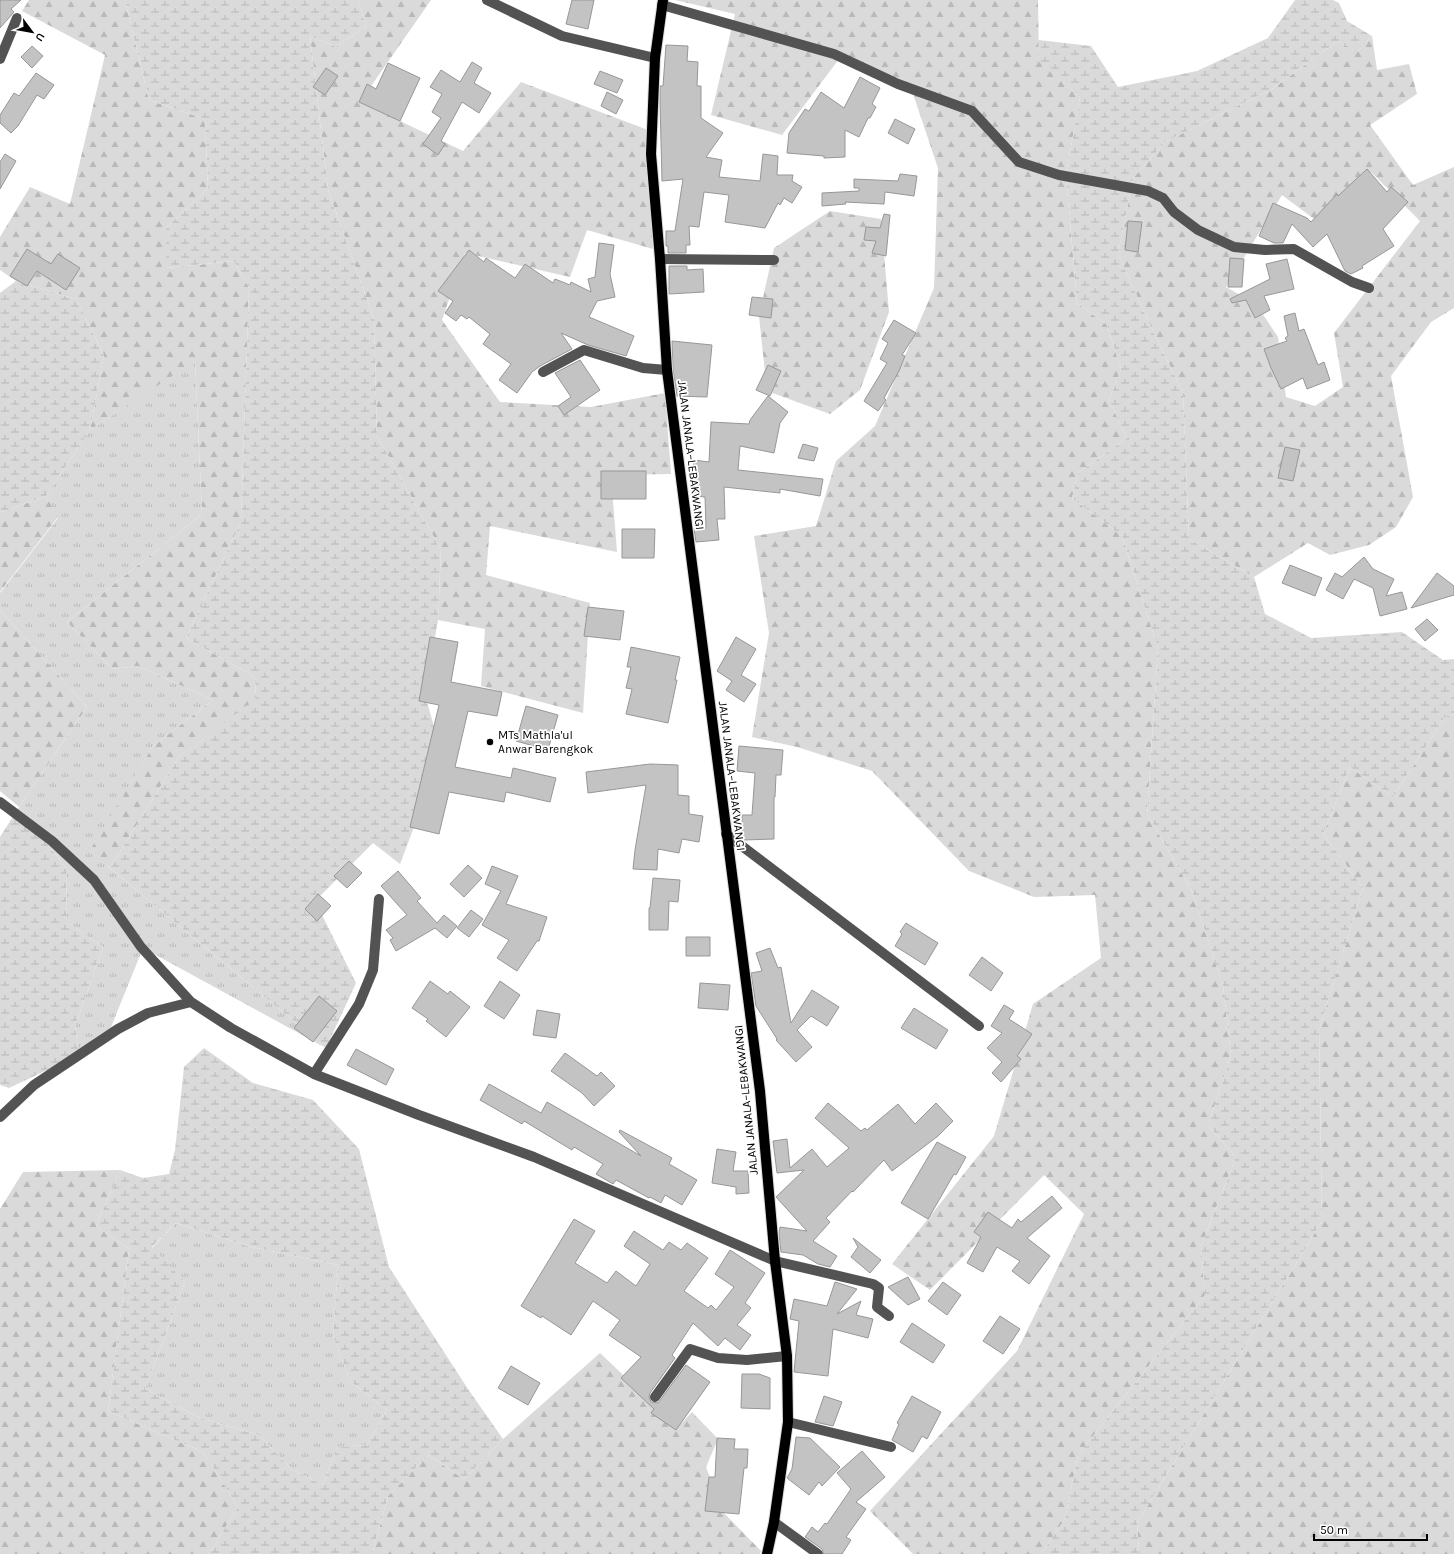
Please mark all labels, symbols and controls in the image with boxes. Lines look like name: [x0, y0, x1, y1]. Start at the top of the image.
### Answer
north arrow: [12, 12, 52, 52]
text: U: [33, 30, 48, 44]
street label: JALAN JANALA–LEBAKWANGI: [675, 379, 707, 531]
street label: JALAN JANALA–LEBAKWANGI: [716, 700, 748, 852]
place label: MTs Mathla'ul Anwar Barengkok: [498, 728, 594, 756]
marker: MTs Mathla'ul Anwar Barengkok: [485, 737, 495, 747]
street label: JALAN JANALA–LEBAKWANGI: [731, 1024, 761, 1176]
scale bar: [1314, 1516, 1427, 1542]
text: 50 m: [1320, 1523, 1348, 1537]

